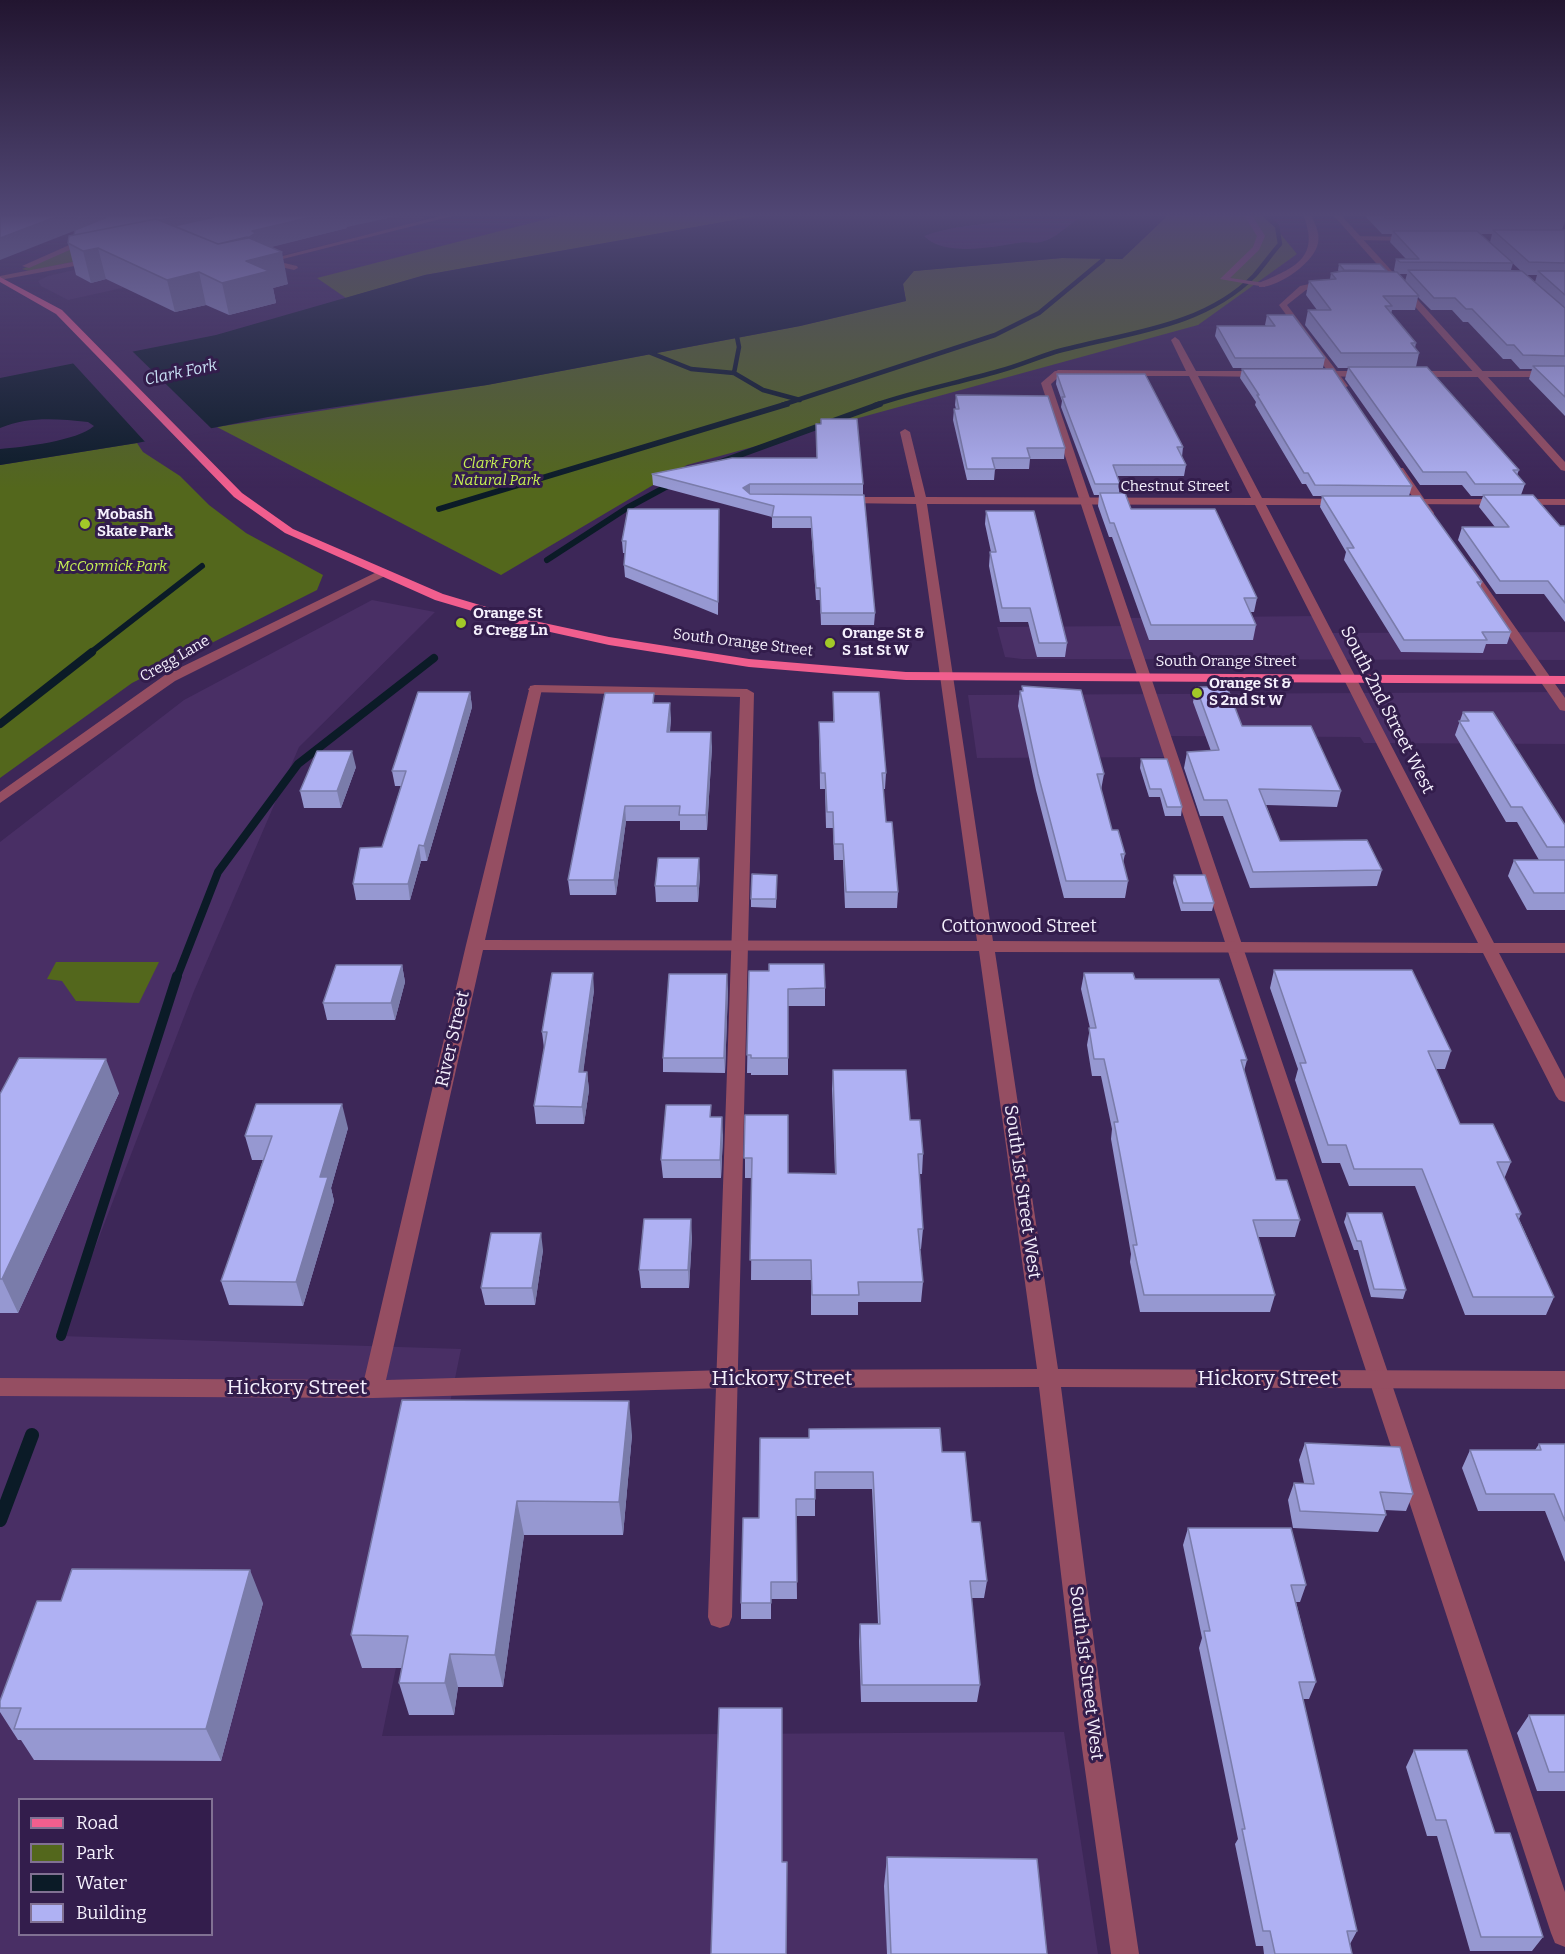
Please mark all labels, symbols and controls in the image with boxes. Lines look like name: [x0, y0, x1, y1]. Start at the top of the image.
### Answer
water label: Clark Fork: [143, 356, 219, 390]
park label: Clark Fork Natural Park: [453, 455, 541, 490]
street label: Chestnut Street: [1121, 478, 1229, 496]
place label: Mobash Skate Park: [97, 506, 173, 541]
marker: Mobash Skate Park: [78, 517, 92, 531]
park label: McCormick Park: [57, 558, 167, 576]
place label: Orange St & Cregg Ln: [473, 605, 548, 640]
marker: Orange St & Cregg Ln: [454, 616, 468, 630]
street label: South 2nd Street West: [1335, 623, 1439, 797]
street label: South Orange Street: [672, 625, 814, 661]
place label: Orange St & S 1st St W: [842, 625, 924, 660]
street label: Cregg Lane: [137, 632, 213, 686]
marker: Orange St & S 1st St W: [823, 636, 837, 650]
street label: South Orange Street: [1156, 653, 1296, 671]
place label: Orange St & S 2nd St W: [1209, 675, 1291, 710]
marker: Orange St & S 2nd St W: [1190, 686, 1204, 700]
street label: Cottonwood Street: [941, 916, 1097, 938]
street label: River Street: [431, 989, 475, 1089]
street label: South 1st Street West: [999, 1103, 1045, 1281]
street label: Hickory Street: [712, 1366, 852, 1392]
street label: Hickory Street: [1198, 1366, 1338, 1392]
street label: Hickory Street: [227, 1375, 367, 1401]
street label: South 1st Street West: [1065, 1584, 1107, 1762]
legend: [18, 1798, 213, 1936]
text: Road: [76, 1812, 118, 1834]
text: Park: [76, 1842, 114, 1864]
text: Water: [76, 1872, 127, 1894]
text: Building: [76, 1902, 147, 1924]

